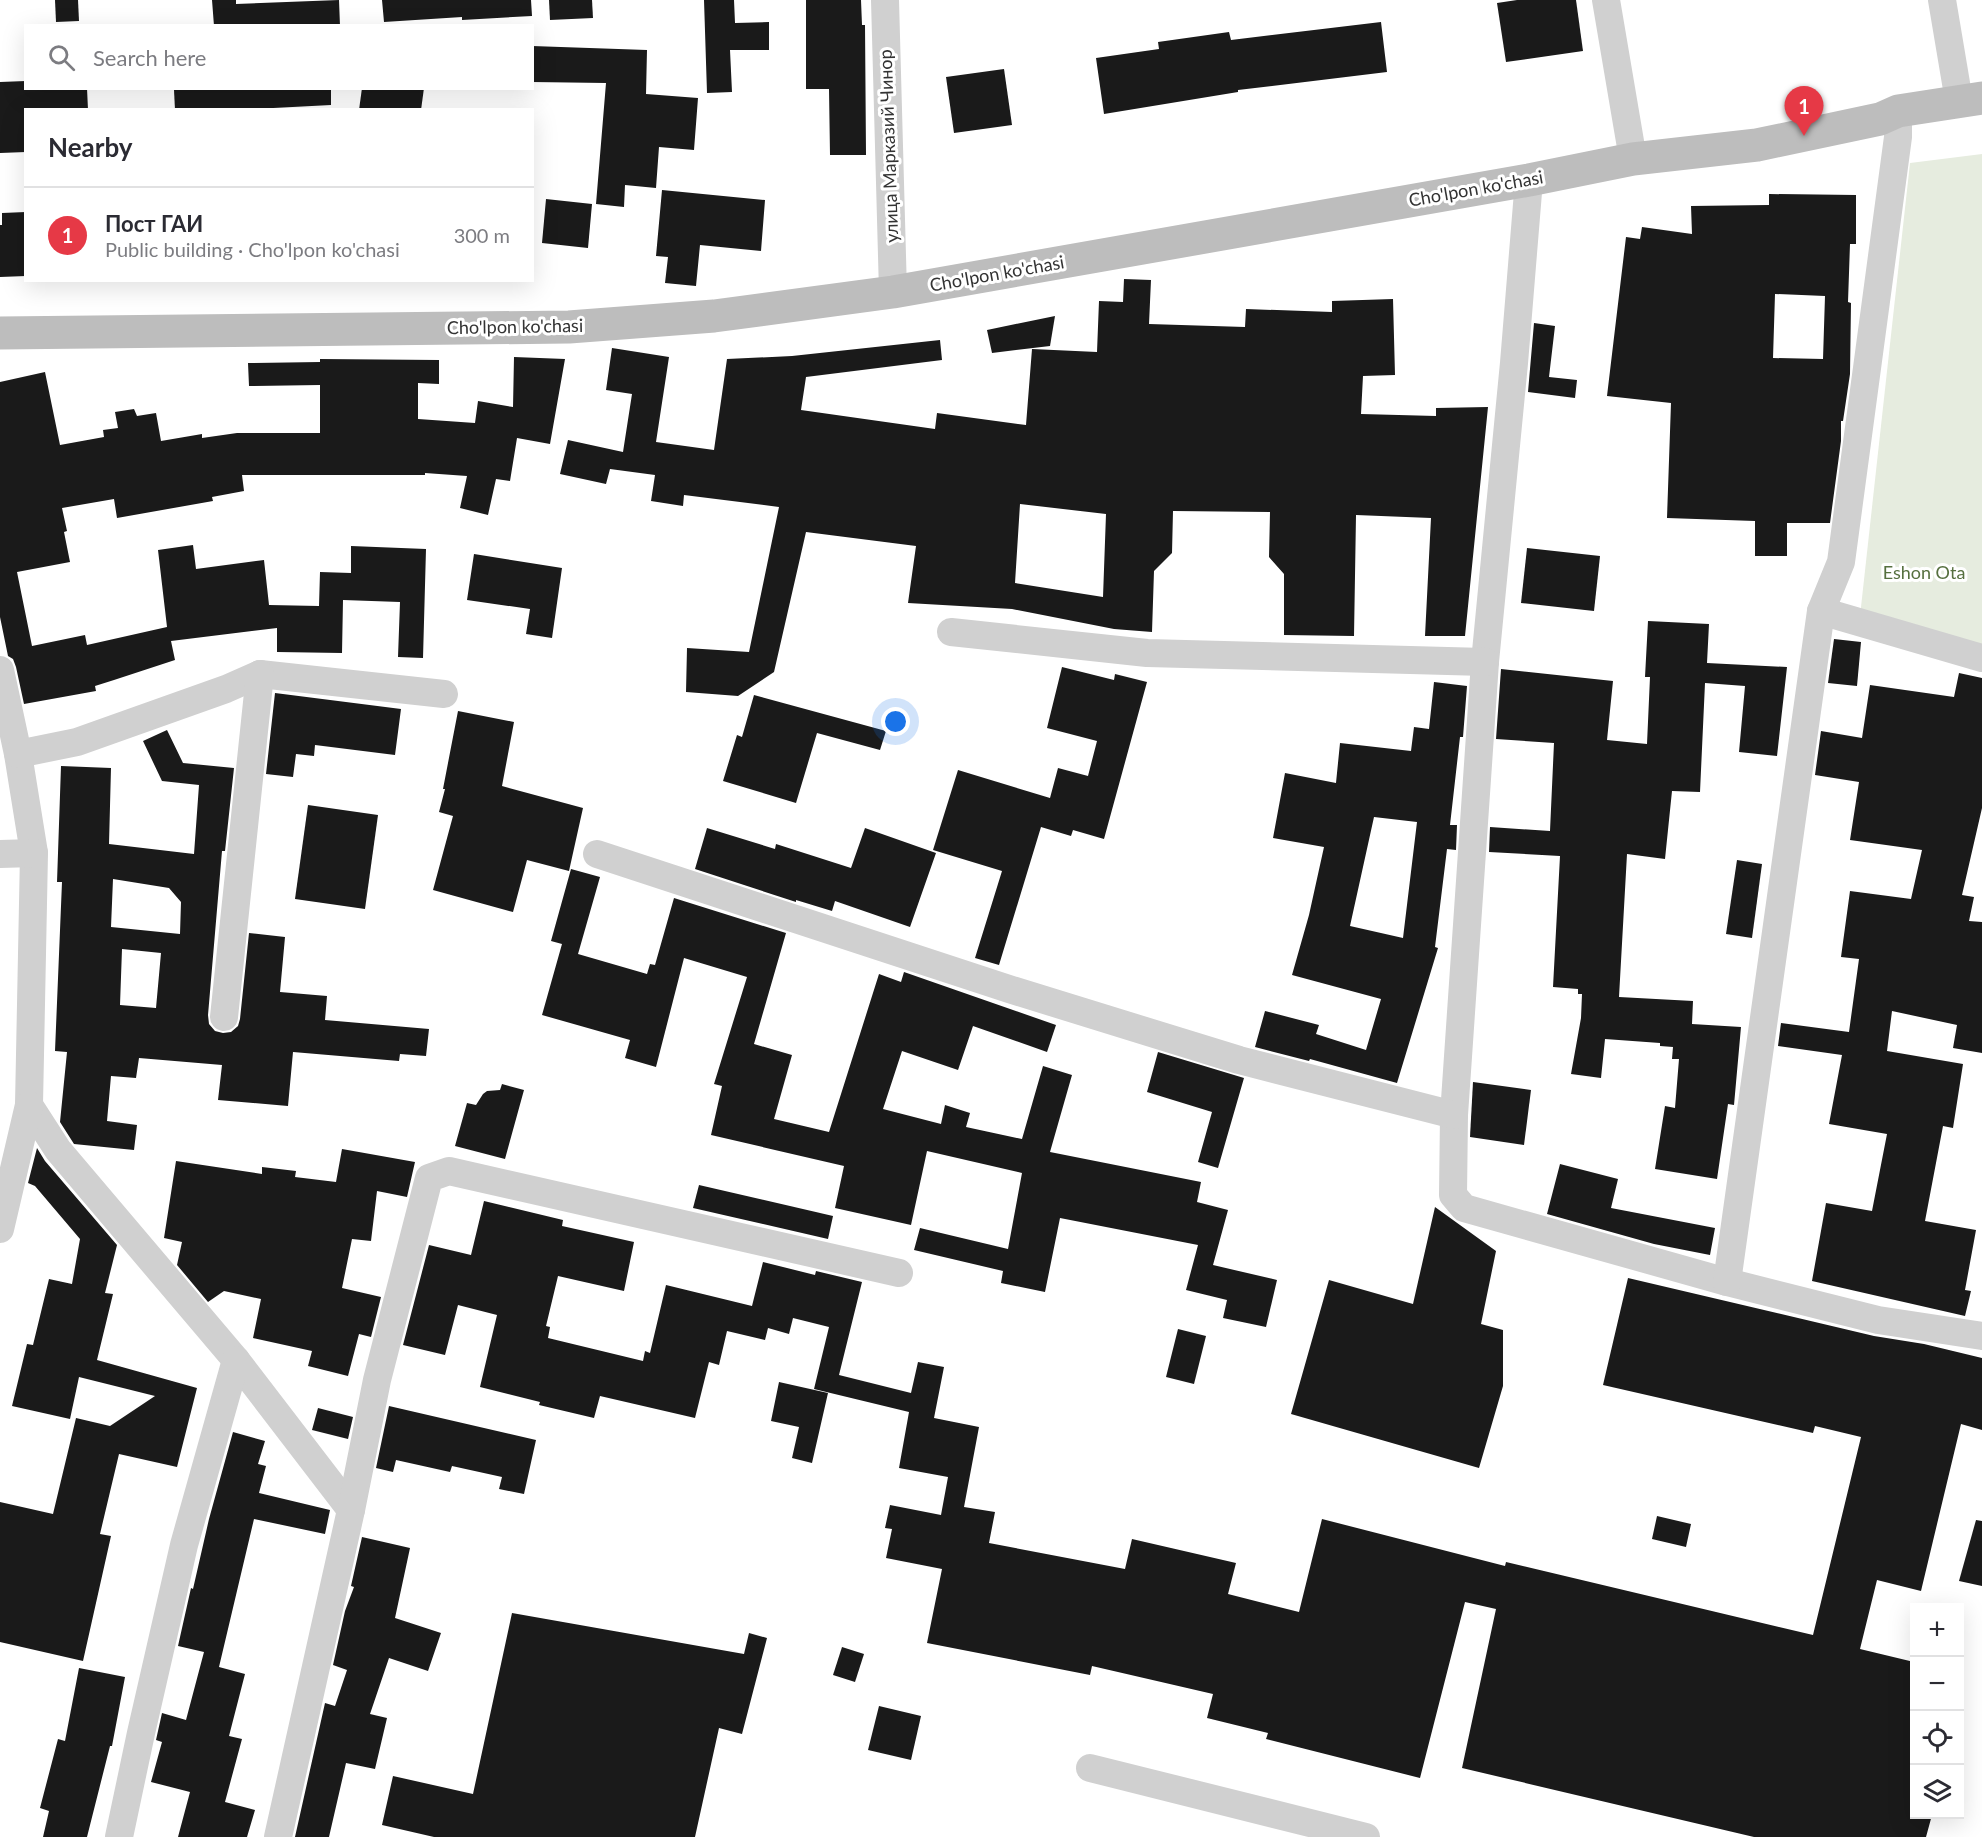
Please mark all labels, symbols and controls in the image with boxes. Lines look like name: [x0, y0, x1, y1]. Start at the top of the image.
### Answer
search box: [24, 24, 534, 90]
icon: search: [45, 41, 78, 74]
text: Search here: [93, 44, 206, 71]
street label: улица Марказий Чинор: [874, 49, 902, 243]
pin: 1: [1784, 86, 1824, 136]
text: Nearby: [48, 131, 133, 163]
street label: Cho'lpon ko'chasi: [1407, 165, 1545, 211]
text: Пост ГАИ: [105, 210, 203, 237]
text: 1: [62, 223, 73, 247]
text: 300 m: [454, 223, 510, 247]
text: Public building · Cho'lpon ko'chasi: [105, 237, 400, 261]
street label: Cho'lpon ko'chasi: [928, 250, 1066, 296]
street label: Cho'lpon ko'chasi: [447, 314, 583, 338]
park label: Eshon Ota: [1883, 561, 1965, 583]
your location: [881, 707, 910, 736]
map controls: [1910, 1603, 1964, 1819]
button: +: [1910, 1603, 1964, 1657]
button: −: [1910, 1657, 1964, 1711]
button: locate: [1910, 1711, 1964, 1765]
button: layers: [1910, 1765, 1964, 1819]

